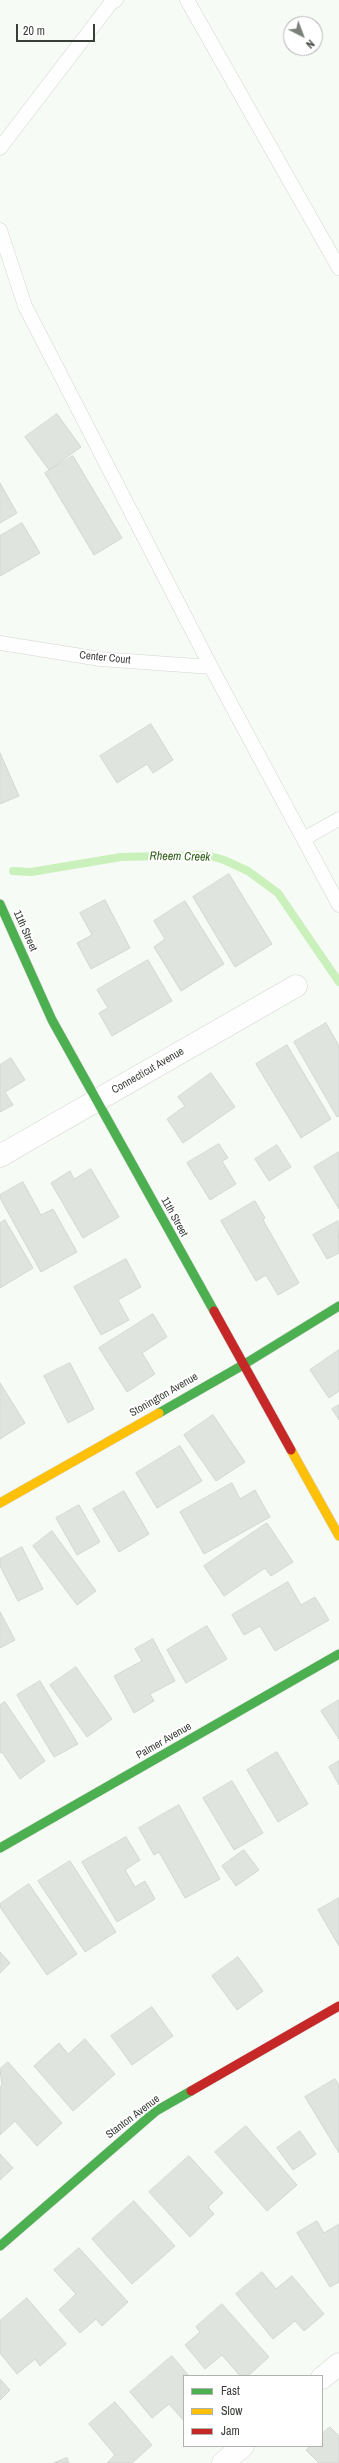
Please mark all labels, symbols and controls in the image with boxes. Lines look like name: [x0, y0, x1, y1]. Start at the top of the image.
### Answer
scale bar: [18, 16, 97, 42]
north arrow: [283, 16, 323, 56]
text: 20 m: [23, 23, 45, 39]
text: N: [303, 37, 317, 52]
street label: Center Court: [79, 649, 131, 667]
water label: Rheem Creek: [150, 849, 210, 865]
street label: 11th Street: [10, 908, 40, 954]
street label: Connecticut Avenue: [110, 1045, 186, 1097]
street label: 11th Street: [158, 1195, 190, 1239]
street label: Stonington Avenue: [128, 1370, 200, 1420]
street label: Palmer Avenue: [134, 1720, 194, 1762]
street label: Stanton Avenue: [103, 2092, 163, 2142]
legend: [183, 2375, 323, 2447]
text: Fast: [221, 2383, 240, 2399]
text: Slow: [221, 2403, 242, 2419]
text: Jam: [221, 2423, 240, 2439]

